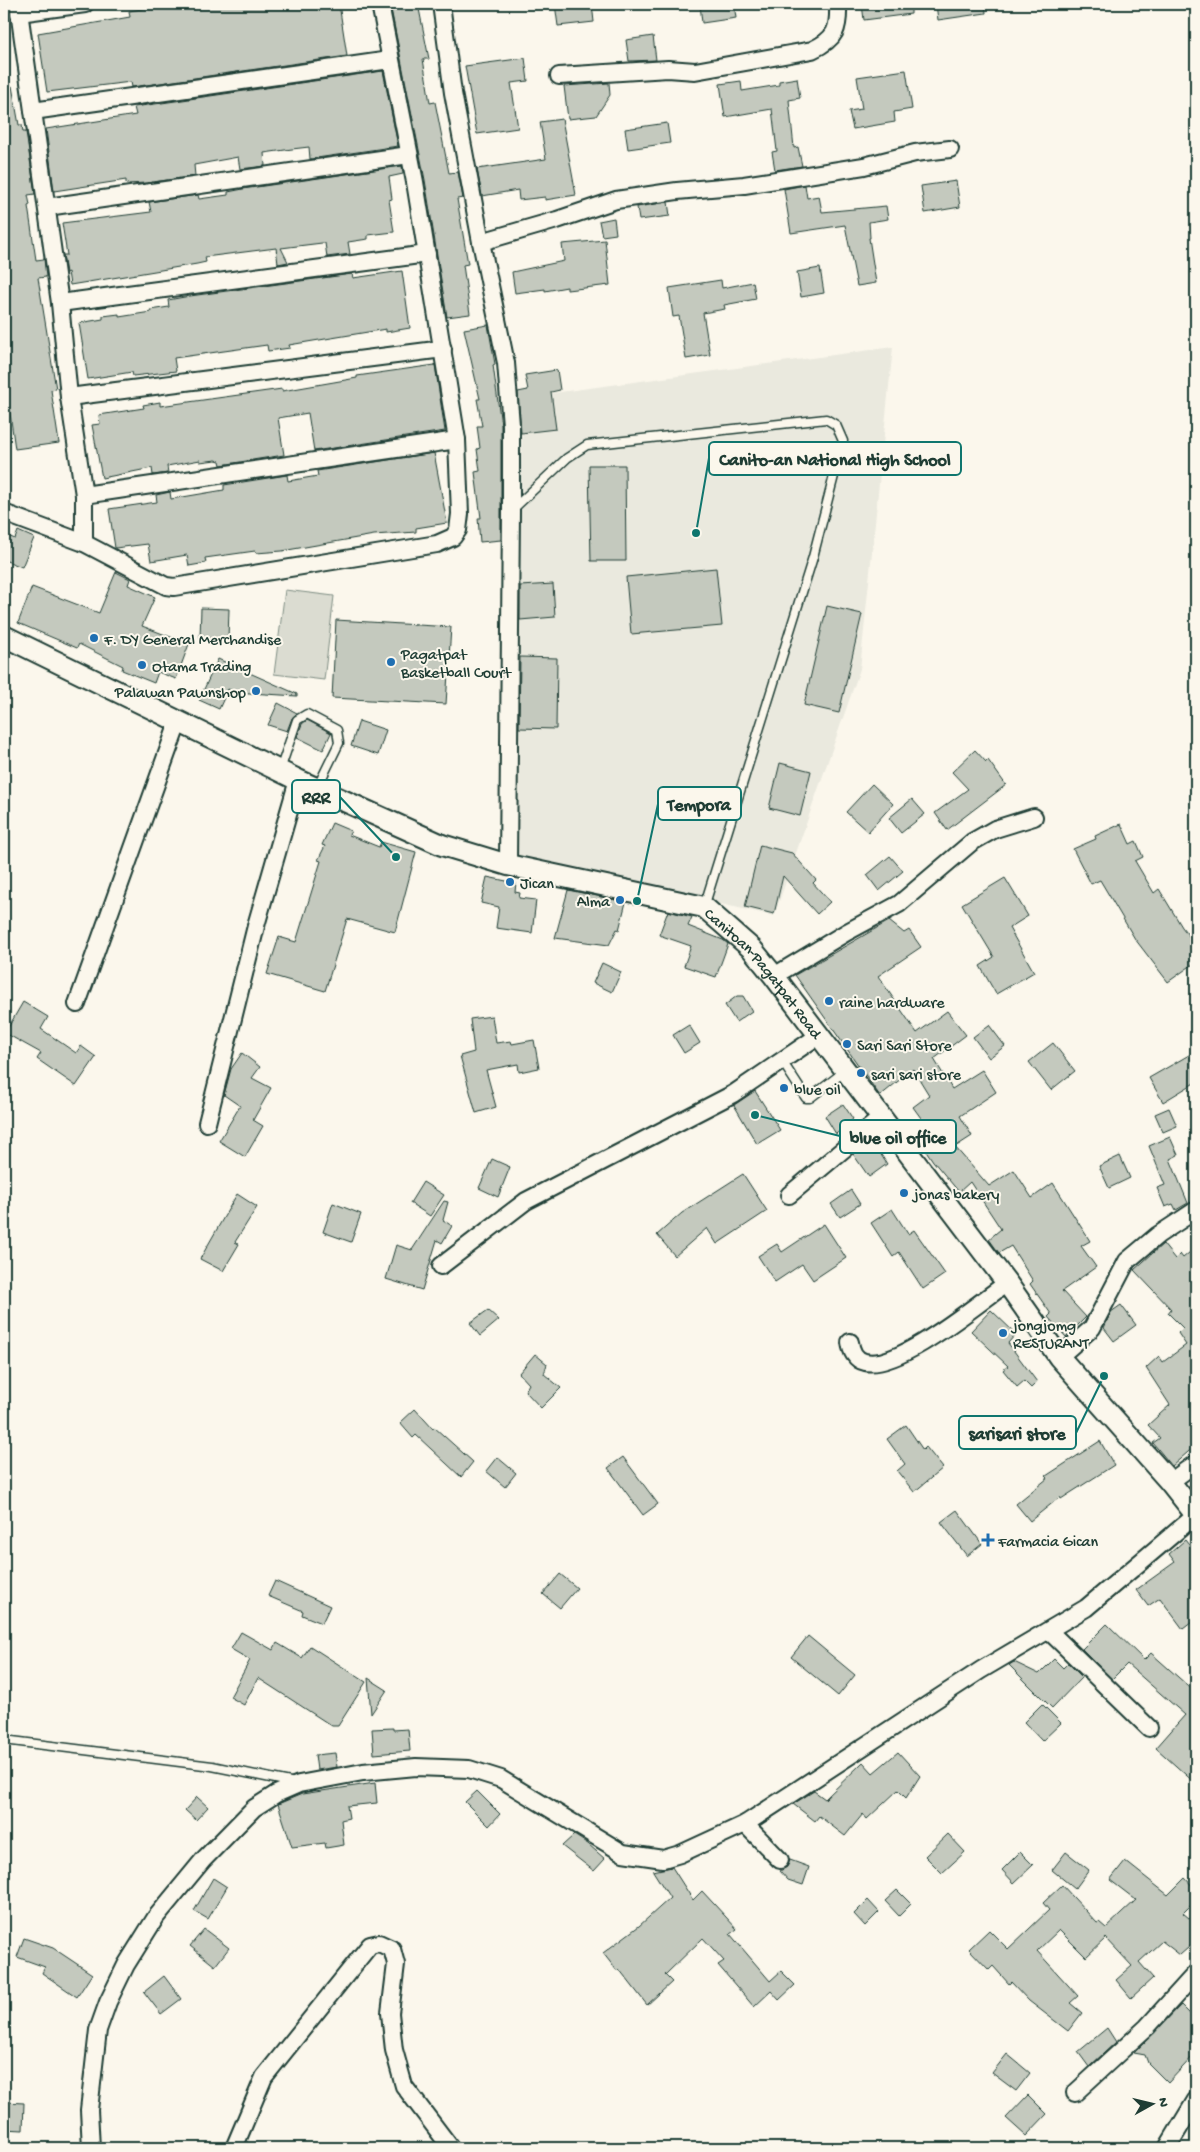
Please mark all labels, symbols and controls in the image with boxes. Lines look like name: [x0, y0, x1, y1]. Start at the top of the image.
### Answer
callout: Canito-an National High School: [709, 442, 961, 475]
text: Canito-an National High School: [718, 451, 951, 472]
marker: F. DY General Merchandise: [88, 632, 100, 644]
place label: F. DY General Merchandise: [103, 632, 282, 651]
place label: Pagatpat Basketball Court: [400, 647, 512, 684]
marker: Pagatpat Basketball Court: [385, 656, 397, 668]
marker: Otama Trading: [136, 659, 148, 671]
place label: Otama Trading: [152, 659, 251, 678]
place label: Palawan Pawnshop: [114, 685, 246, 704]
marker: Palawan Pawnshop: [250, 685, 262, 697]
callout: RRR: [292, 780, 340, 813]
callout: Tempora: [658, 787, 741, 820]
text: RRR: [301, 789, 332, 810]
text: Tempora: [665, 796, 732, 817]
marker: Jican: [504, 876, 516, 888]
place label: Jican: [520, 876, 554, 895]
place label: Alma: [577, 894, 611, 913]
marker: Alma: [614, 894, 626, 906]
street label: Canitoan-Pagatpat Road: [699, 905, 825, 1045]
marker: raine hardware: [823, 995, 835, 1007]
place label: raine hardware: [839, 995, 945, 1014]
marker: Sari Sari Store: [841, 1038, 853, 1050]
place label: Sari Sari Store: [857, 1038, 952, 1057]
marker: sari sari store: [855, 1067, 867, 1079]
place label: sari sari store: [871, 1067, 962, 1086]
marker: blue oil: [778, 1082, 790, 1094]
place label: blue oil: [794, 1082, 841, 1101]
callout: blue oil office: [840, 1120, 956, 1153]
text: blue oil office: [849, 1129, 947, 1150]
marker: jonas bakery: [898, 1187, 910, 1199]
place label: jonas bakery: [911, 1187, 1000, 1206]
place label: jongjomg RESTURANT: [1010, 1318, 1089, 1355]
marker: jongjomg RESTURANT: [997, 1327, 1009, 1339]
callout: sarisari store: [959, 1416, 1076, 1449]
text: sarisari store: [968, 1425, 1066, 1446]
marker: Farmacia Gican: [982, 1534, 994, 1546]
place label: Farmacia Gican: [997, 1534, 1098, 1553]
north arrow: [1128, 2080, 1178, 2130]
text: N: [1153, 2097, 1171, 2108]

